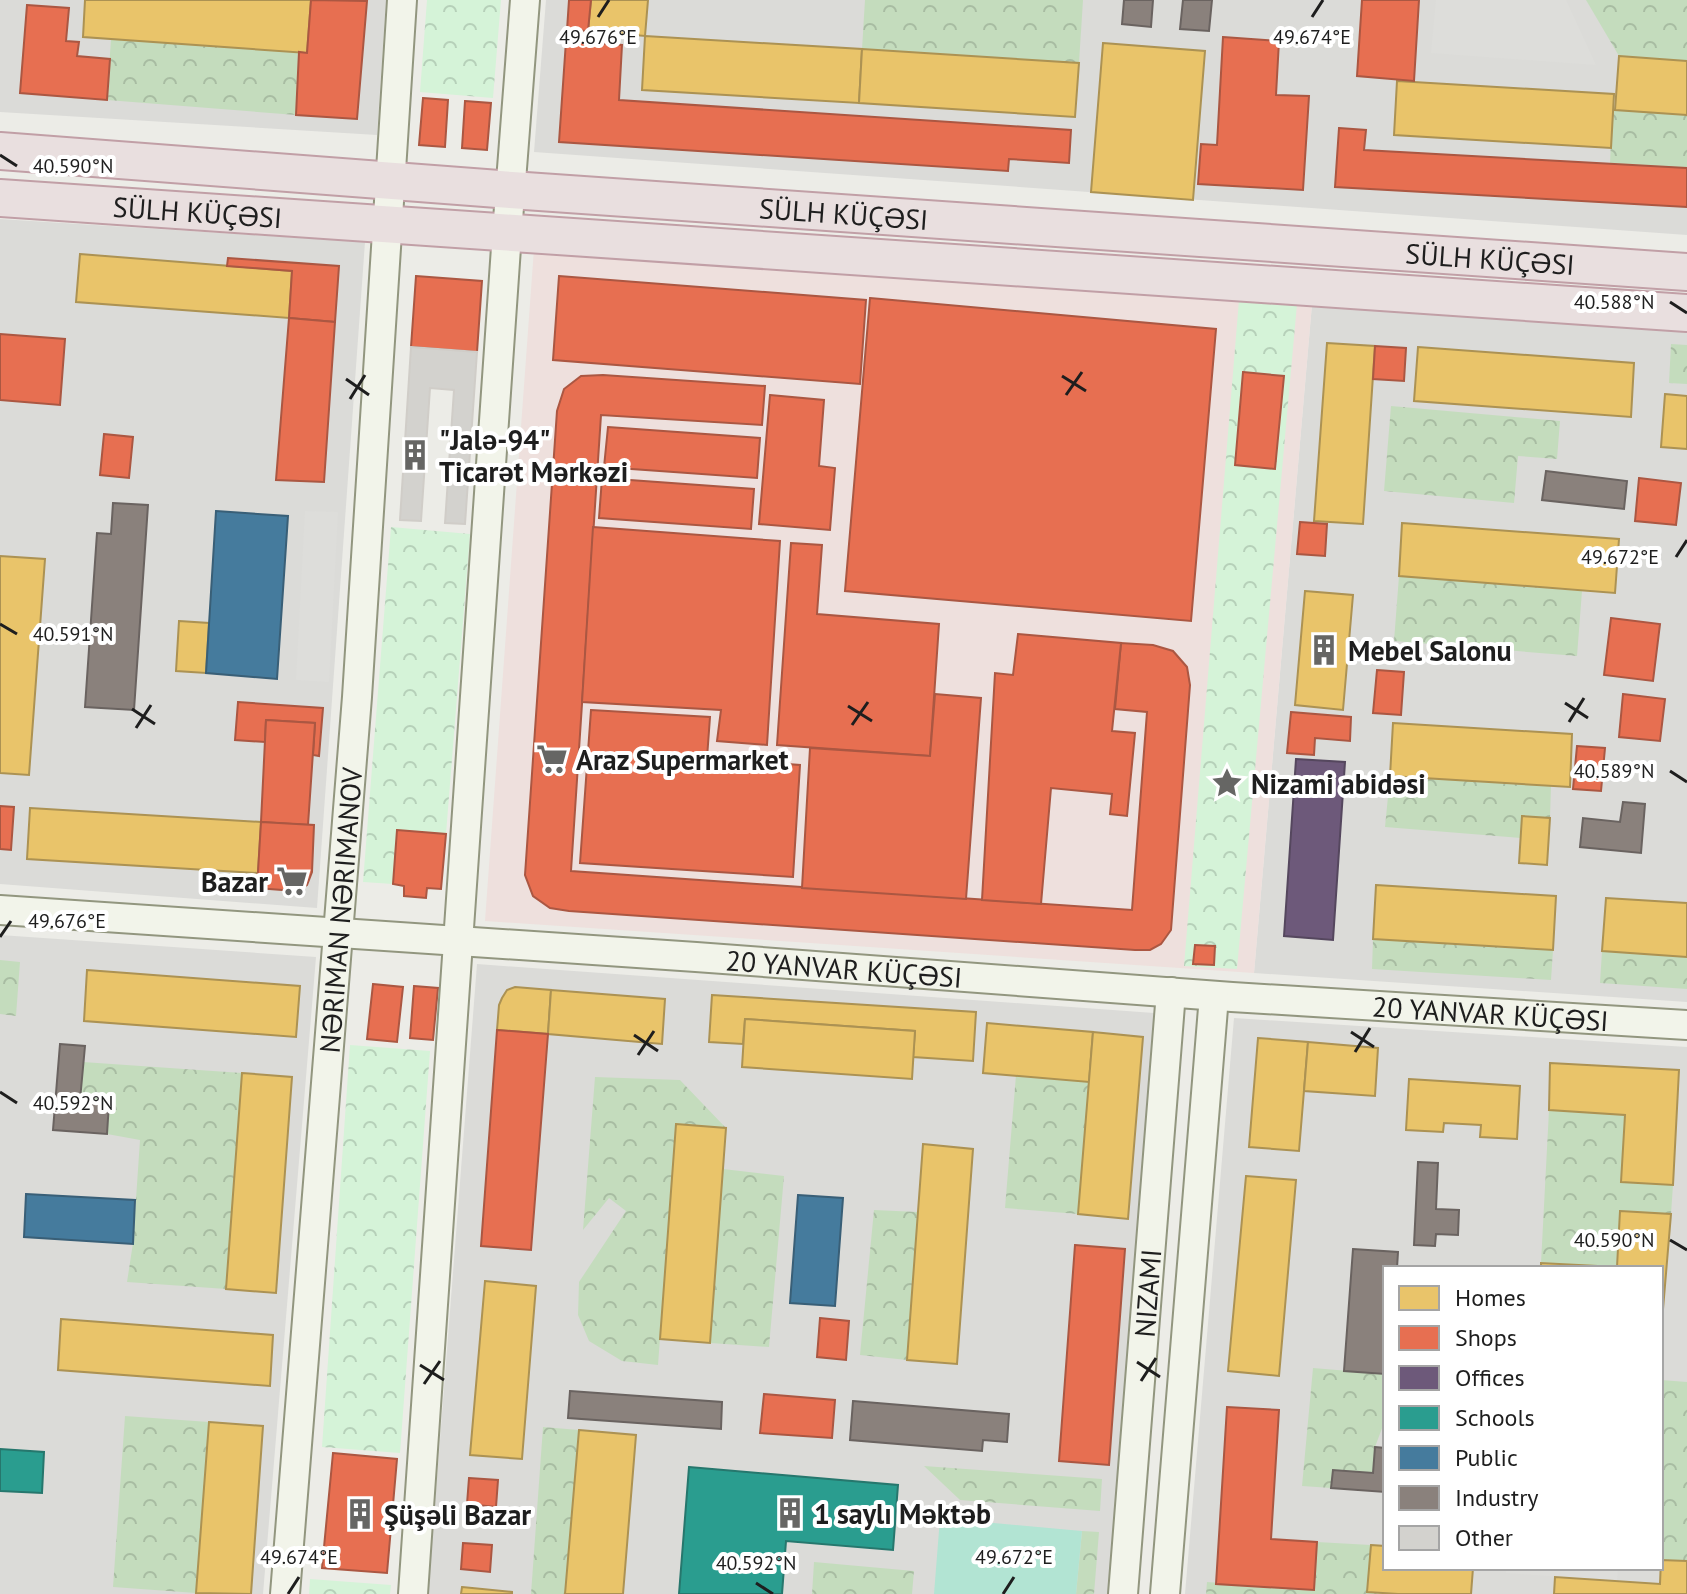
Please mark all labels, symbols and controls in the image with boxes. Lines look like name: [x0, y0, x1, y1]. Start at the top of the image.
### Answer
text: 49.676°E: [559, 24, 637, 50]
text: 49.674°E: [1273, 24, 1351, 50]
text: 40.590°N: [33, 153, 113, 179]
street label: SÜLH KÜÇƏSI: [112, 187, 283, 236]
street label: SÜLH KÜÇƏSI: [758, 189, 929, 238]
street label: SÜLH KÜÇƏSI: [1404, 234, 1576, 283]
text: 40.588°N: [1574, 289, 1654, 315]
place label: "Jalə-94" Ticarət Mərkəzi: [439, 421, 628, 490]
building icon: "Jalə-94" Ticarət Mərkəzi: [398, 438, 432, 472]
text: 49.672°E: [1581, 544, 1659, 570]
text: 40.591°N: [33, 621, 113, 647]
place label: Mebel Salonu: [1348, 632, 1512, 669]
building icon: Mebel Salonu: [1307, 633, 1341, 667]
place label: Araz Supermarket: [576, 741, 789, 778]
supermarket icon: Araz Supermarket: [535, 742, 569, 776]
text: 40.589°N: [1574, 758, 1654, 784]
place label: Nizami abidәsi: [1251, 765, 1426, 802]
street label: NƏRIMAN NƏRIMANOV: [310, 766, 370, 1054]
place icon: Nizami abidәsi: [1210, 766, 1244, 800]
place label: Bazar: [201, 863, 268, 900]
supermarket icon: Bazar: [275, 864, 309, 898]
text: 49.676°E: [28, 908, 106, 934]
street label: 20 YANVAR KÜÇƏSI: [725, 941, 963, 995]
street label: 20 YANVAR KÜÇƏSI: [1371, 987, 1610, 1039]
text: 40.592°N: [33, 1090, 113, 1116]
text: 40.590°N: [1574, 1227, 1654, 1253]
street label: NIZAMI: [1125, 1247, 1169, 1339]
legend: [1383, 1266, 1663, 1570]
text: Homes: [1455, 1282, 1526, 1313]
text: Shops: [1455, 1322, 1517, 1353]
text: Offices: [1455, 1362, 1525, 1393]
text: Schools: [1455, 1402, 1535, 1433]
text: Public: [1455, 1442, 1518, 1473]
text: Industry: [1455, 1482, 1539, 1513]
place label: 1 saylı Məktəb: [814, 1495, 991, 1532]
place label: Şüşəli Bazar: [384, 1496, 531, 1533]
building icon: 1 saylı Məktəb: [773, 1496, 807, 1530]
building icon: Şüşəli Bazar: [343, 1497, 377, 1531]
text: Other: [1455, 1522, 1513, 1553]
text: 49.674°E: [260, 1544, 338, 1570]
text: 49.672°E: [975, 1544, 1053, 1570]
text: 40.592°N: [716, 1550, 796, 1576]

